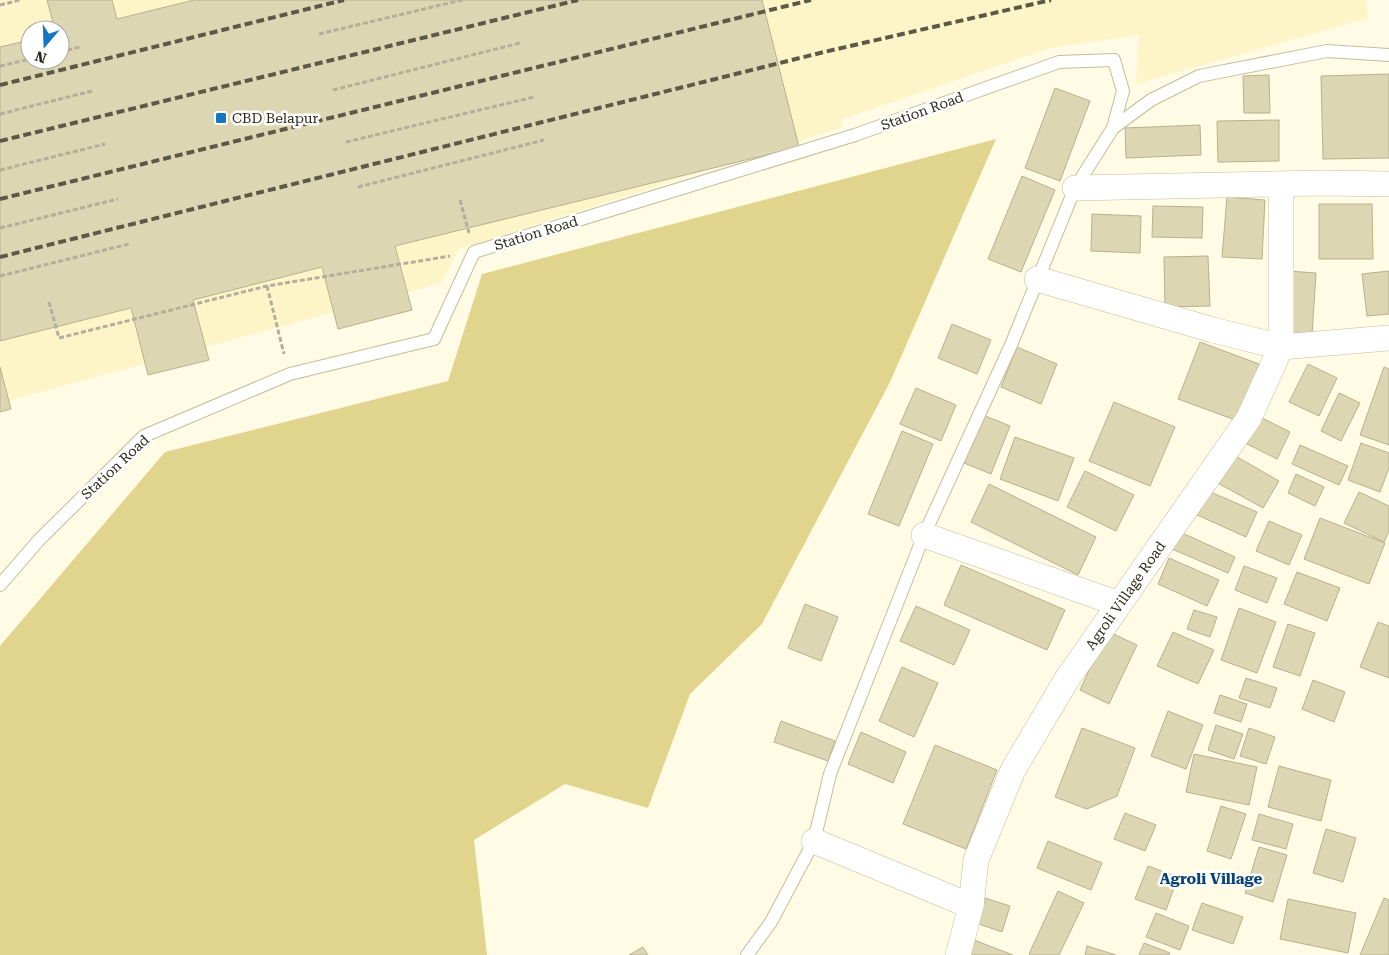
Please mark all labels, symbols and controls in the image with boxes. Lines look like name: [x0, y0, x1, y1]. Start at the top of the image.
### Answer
north arrow: [20, 20, 70, 70]
text: N: [33, 48, 48, 67]
street label: Station Road: [879, 89, 965, 133]
place label: CBD Belapur: [232, 110, 319, 126]
marker: CBD Belapur: [214, 111, 228, 125]
street label: Station Road: [492, 213, 580, 253]
street label: Station Road: [78, 432, 152, 502]
street label: Agroli Village Road: [1082, 538, 1169, 653]
district label: Agroli Village: [1160, 870, 1263, 888]

